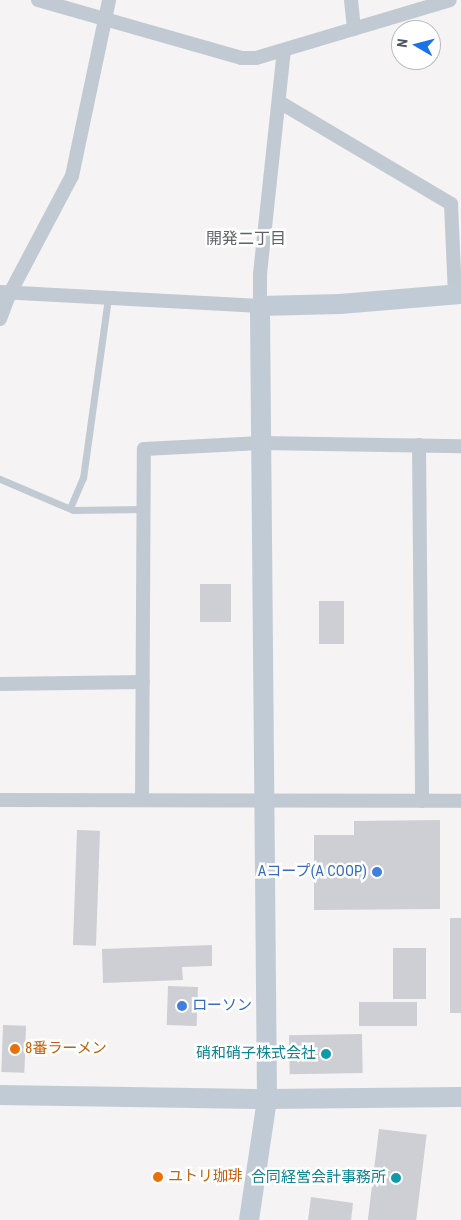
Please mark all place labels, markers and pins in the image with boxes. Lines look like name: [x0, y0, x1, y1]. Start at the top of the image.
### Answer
place label: Aコープ(A COOP): [257, 863, 367, 881]
marker: Aコープ(A COOP): [371, 866, 383, 878]
place label: ローソン: [192, 997, 252, 1015]
marker: ローソン: [176, 1000, 188, 1012]
place label: 8番ラーメン: [25, 1040, 107, 1058]
marker: 8番ラーメン: [9, 1043, 21, 1055]
place label: 硝和硝子株式会社: [196, 1045, 316, 1063]
marker: 硝和硝子株式会社: [320, 1048, 332, 1060]
place label: ユトリ珈琲: [168, 1168, 243, 1186]
place label: 合同経営会計事務所: [251, 1169, 386, 1187]
marker: ユトリ珈琲: [152, 1171, 164, 1183]
marker: 合同経営会計事務所: [390, 1172, 402, 1184]

